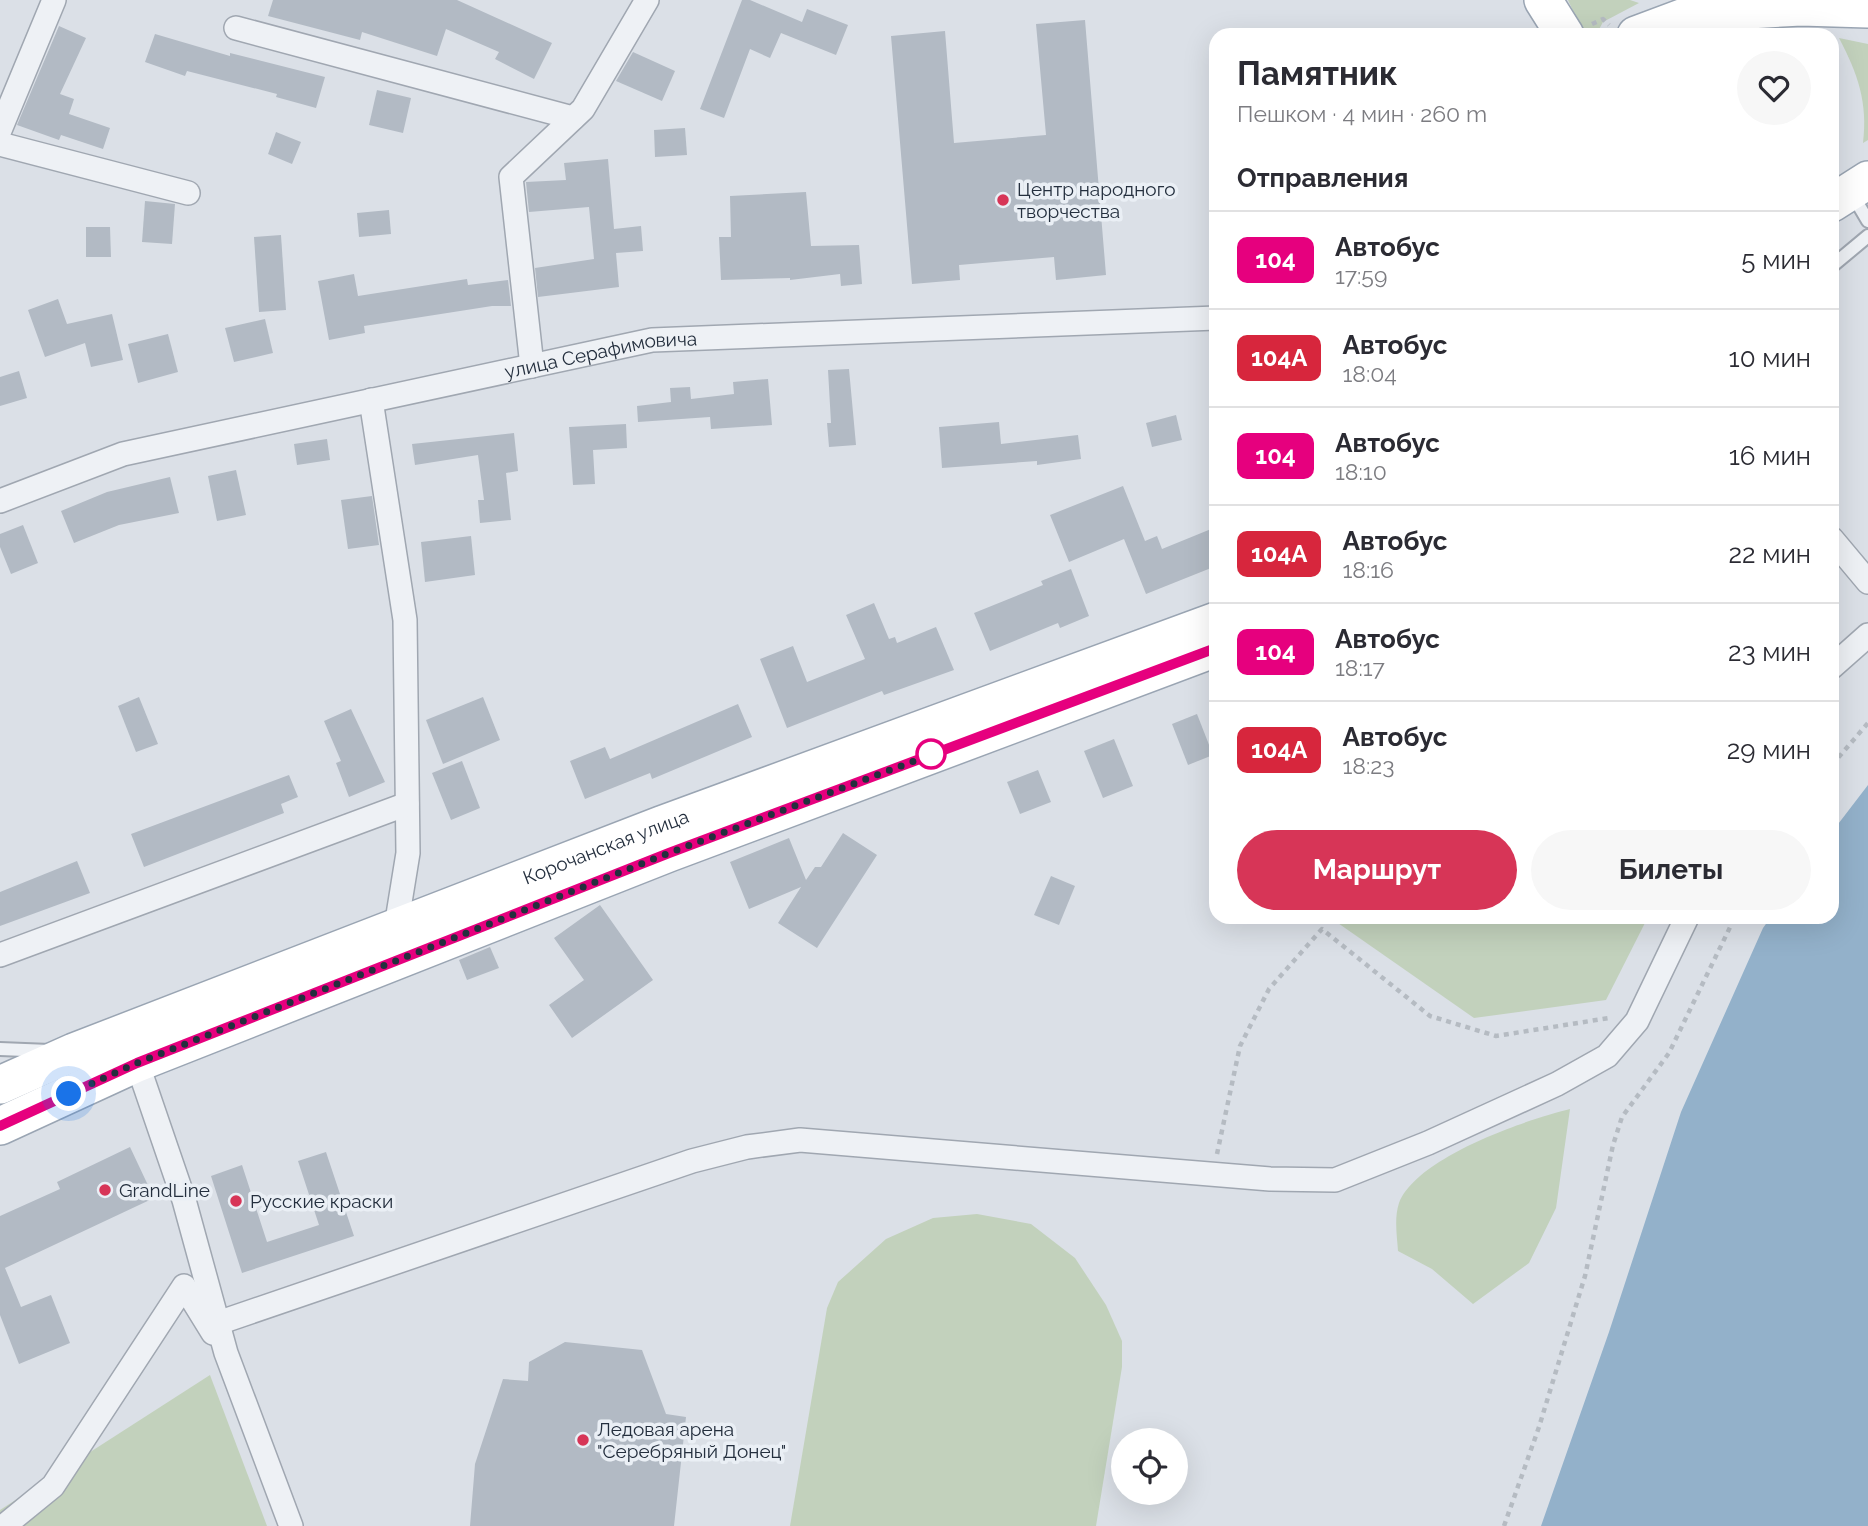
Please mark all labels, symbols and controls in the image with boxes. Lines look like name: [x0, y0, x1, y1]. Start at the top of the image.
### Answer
button: heart: [1737, 51, 1811, 125]
text: Памятник: [1237, 54, 1398, 93]
text: Пешком · 4 мин · 260 m: [1237, 100, 1487, 127]
text: Отправления: [1237, 163, 1408, 193]
place label: Центр народного творчества: [1017, 178, 1176, 222]
marker: Центр народного творчества: [995, 192, 1011, 208]
text: Автобус: [1335, 232, 1440, 262]
text: 104: [1255, 245, 1296, 274]
text: 5 мин: [1741, 245, 1811, 275]
text: 17:59: [1335, 262, 1387, 289]
street label: улица Серафимовича: [502, 327, 697, 383]
text: Автобус: [1342, 330, 1447, 360]
text: 104А: [1251, 343, 1307, 372]
text: 10 мин: [1729, 343, 1811, 373]
text: 18:04: [1342, 360, 1397, 387]
text: Автобус: [1335, 428, 1440, 458]
text: 104: [1255, 441, 1296, 470]
text: 16 мин: [1729, 441, 1811, 471]
text: 18:10: [1335, 458, 1387, 485]
text: Автобус: [1342, 526, 1447, 556]
text: 104А: [1251, 539, 1307, 568]
text: 22 мин: [1728, 539, 1811, 569]
text: 18:16: [1342, 556, 1394, 583]
text: Автобус: [1335, 624, 1440, 654]
text: 104: [1255, 637, 1296, 666]
text: 23 мин: [1728, 637, 1811, 667]
text: 18:17: [1335, 654, 1385, 681]
text: Автобус: [1342, 722, 1447, 752]
text: 104А: [1251, 735, 1307, 764]
text: 29 мин: [1727, 735, 1811, 765]
unlabelled marker: [916, 739, 946, 769]
text: 18:23: [1342, 752, 1395, 779]
street label: Корочанская улица: [520, 805, 692, 888]
button: Маршрут: [1237, 830, 1517, 910]
button: Билеты: [1531, 830, 1811, 910]
your location: [51, 1076, 86, 1111]
place label: GrandLine: [119, 1179, 210, 1201]
marker: GrandLine: [97, 1182, 113, 1198]
place label: Русские краски: [250, 1190, 393, 1212]
marker: Русские краски: [228, 1193, 244, 1209]
place label: Ледовая арена "Серебряный Донец": [597, 1418, 786, 1462]
map controls: [1111, 1428, 1188, 1505]
button: locate: [1111, 1428, 1188, 1505]
marker: Ледовая арена "Серебряный Донец": [575, 1432, 591, 1448]

